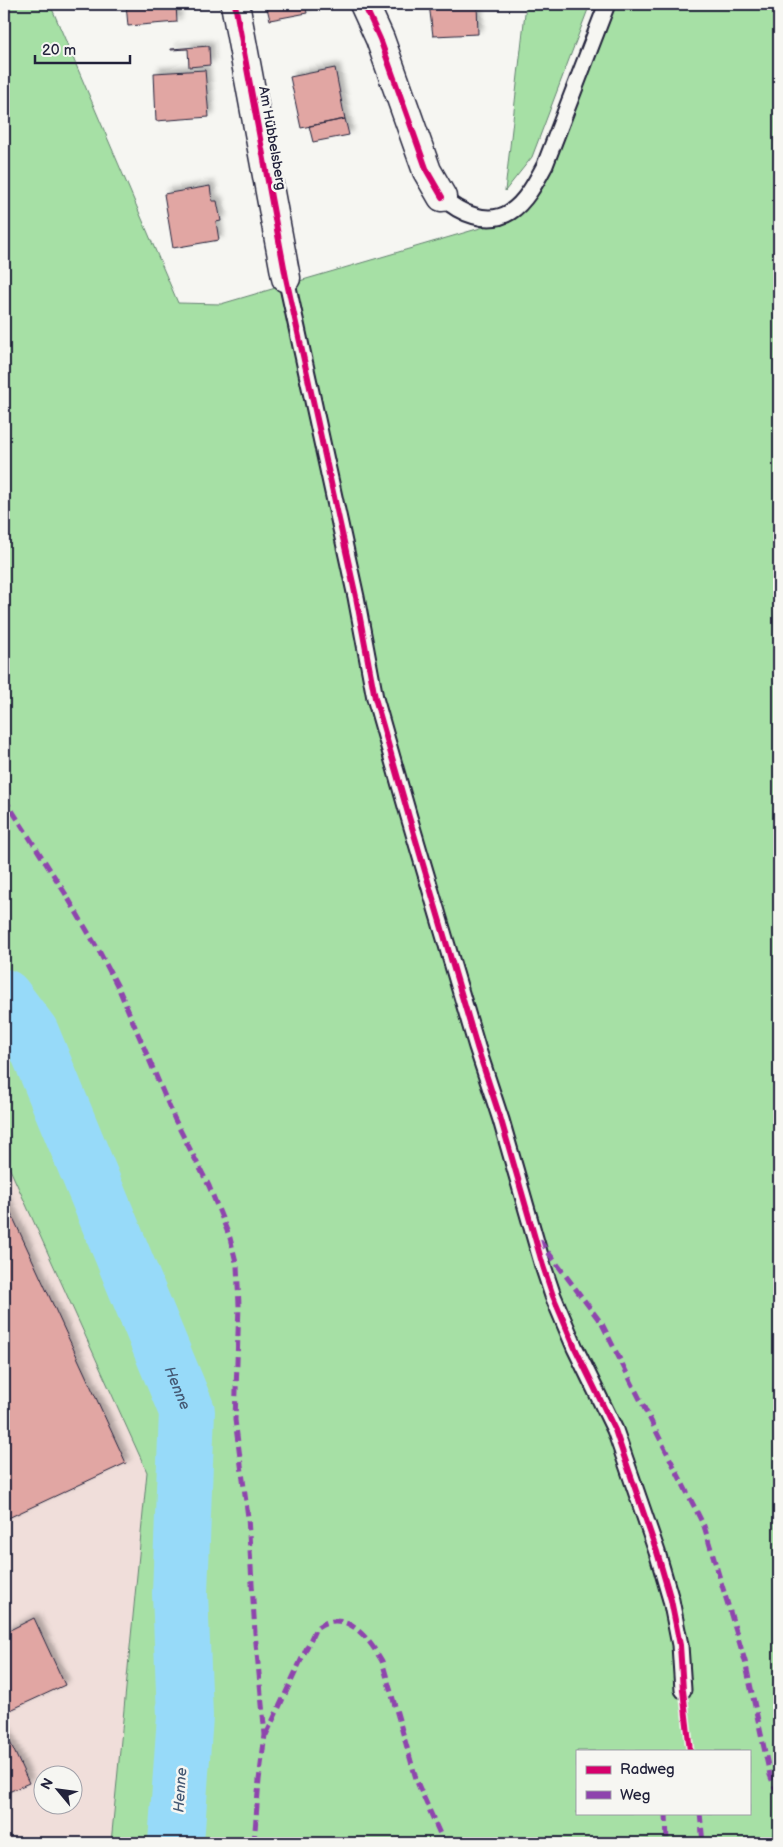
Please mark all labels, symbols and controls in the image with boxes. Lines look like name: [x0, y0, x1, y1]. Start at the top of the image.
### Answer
scale bar: [35, 32, 130, 64]
text: 20 m: [42, 41, 76, 60]
street label: Am Hübbelsberg: [255, 85, 290, 191]
water label: Henne: [160, 1364, 195, 1413]
legend: [576, 1750, 750, 1814]
text: Radweg: [620, 1760, 675, 1779]
north arrow: [32, 1764, 82, 1814]
water label: Henne: [169, 1767, 192, 1813]
text: N: [37, 1775, 57, 1793]
text: Weg: [620, 1786, 650, 1805]

